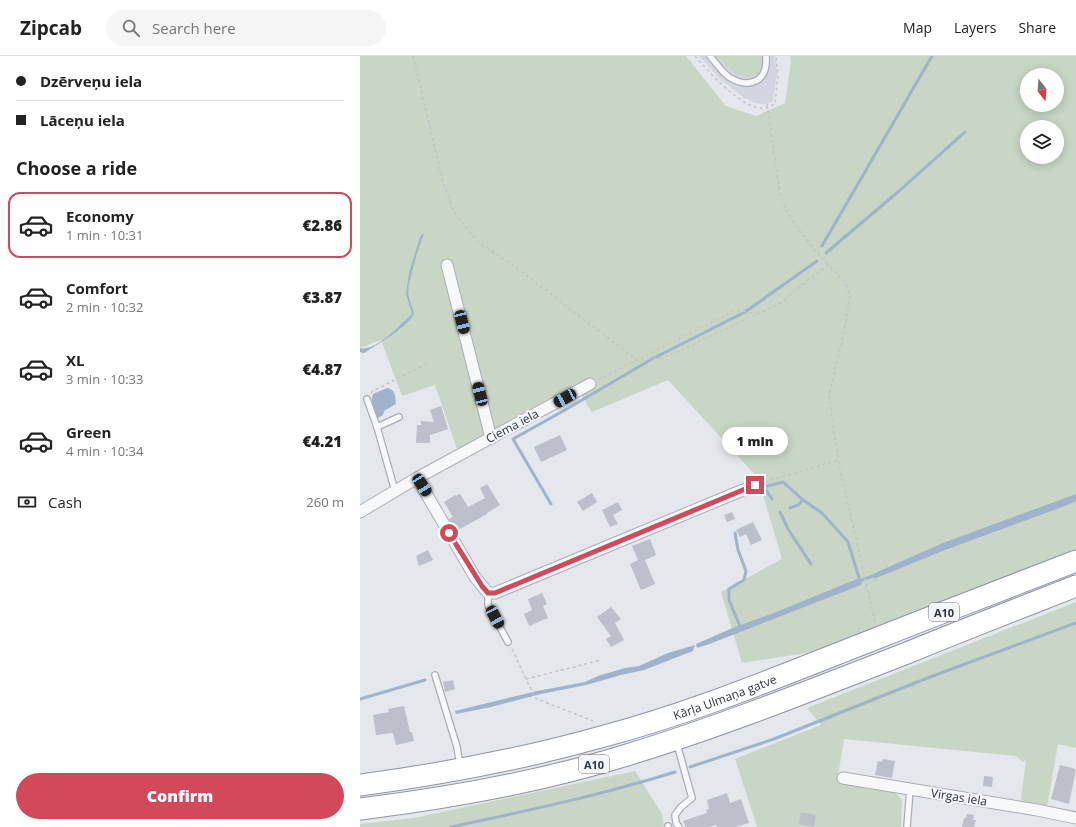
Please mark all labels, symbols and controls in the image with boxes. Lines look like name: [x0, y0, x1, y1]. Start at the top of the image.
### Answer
search box: [106, 10, 386, 46]
text: Zipcab: [20, 15, 82, 41]
icon: search: [120, 17, 142, 39]
text: Search here: [152, 18, 236, 38]
text: Map: [903, 18, 932, 37]
text: Layers: [954, 18, 996, 37]
text: Share: [1018, 18, 1056, 37]
north arrow: [1020, 68, 1064, 112]
map controls: [1020, 68, 1064, 164]
text: Dzērveņu iela: [40, 71, 142, 91]
text: Lāceņu iela: [40, 110, 125, 130]
button: layers: [1020, 120, 1064, 164]
text: Choose a ride: [16, 156, 137, 180]
text: Economy: [66, 206, 134, 226]
icon: car: [18, 207, 54, 243]
text: €2.86: [303, 215, 342, 235]
text: 1 min · 10:31: [66, 226, 143, 244]
text: Comfort: [66, 278, 128, 298]
icon: car: [18, 279, 54, 315]
text: €3.87: [303, 287, 342, 307]
text: 2 min · 10:32: [66, 298, 143, 316]
car: [453, 309, 471, 335]
text: XL: [66, 350, 84, 370]
icon: car: [18, 351, 54, 387]
text: €4.87: [303, 359, 342, 379]
text: 3 min · 10:33: [66, 370, 143, 388]
car: [471, 381, 489, 407]
car: [552, 387, 578, 409]
street label: Ciema iela: [483, 405, 541, 447]
text: Green: [66, 422, 111, 442]
icon: car: [18, 423, 54, 459]
callout: 1 min: [722, 427, 788, 455]
text: €4.21: [303, 431, 342, 451]
text: 1 min: [737, 432, 773, 450]
text: 4 min · 10:34: [66, 442, 143, 460]
car: [410, 472, 434, 498]
route end: [746, 476, 764, 494]
icon: cash: [16, 491, 38, 513]
text: Cash: [48, 492, 82, 512]
text: 260 m: [306, 493, 344, 511]
route start: [440, 524, 458, 542]
road number: A10: [929, 603, 959, 621]
car: [484, 604, 506, 630]
street label: Kārļa Ulmaņa gatve: [671, 670, 779, 723]
road number: A10: [579, 755, 609, 773]
button: Confirm: [16, 773, 344, 819]
street label: Virgas iela: [930, 784, 988, 810]

